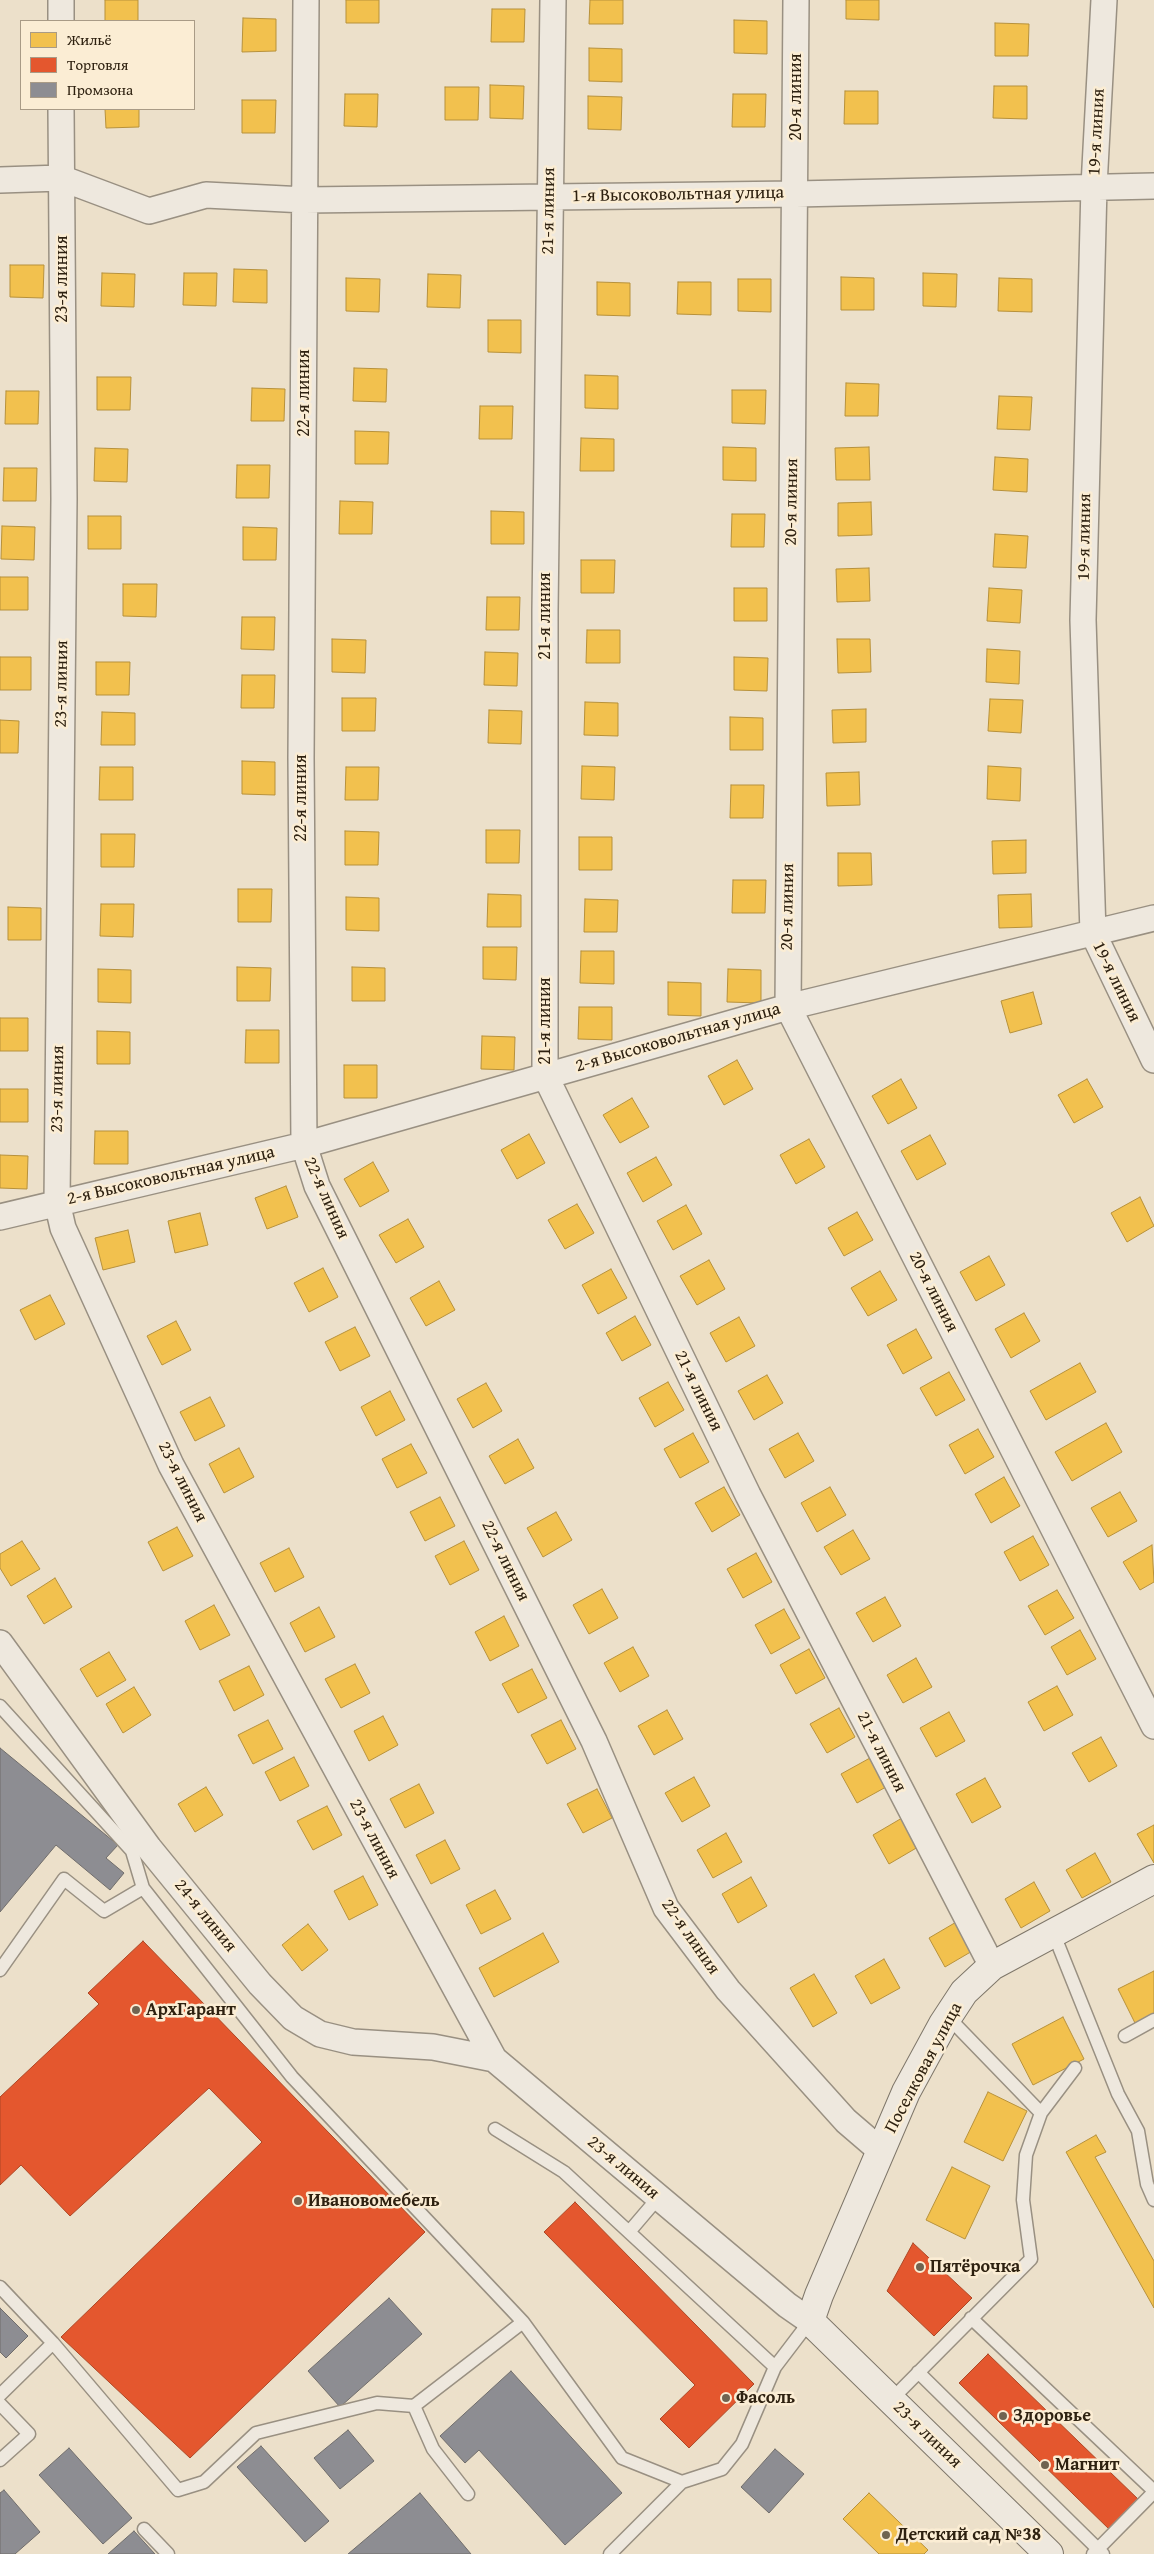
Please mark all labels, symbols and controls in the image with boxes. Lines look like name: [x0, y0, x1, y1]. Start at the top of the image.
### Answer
legend: [20, 20, 195, 110]
text: Жильё: [67, 29, 112, 50]
street label: 20-я линия: [785, 53, 807, 141]
text: Торговля: [67, 54, 128, 75]
text: Промзона: [67, 79, 133, 100]
street label: 19-я линия: [1084, 88, 1110, 176]
street label: 21-я линия: [537, 167, 561, 255]
street label: 1-я Высоковольтная улица: [572, 182, 784, 208]
street label: 23-я линия: [51, 235, 73, 323]
street label: 22-я линия: [293, 349, 315, 437]
street label: 20-я линия: [780, 458, 804, 546]
street label: 19-я линия: [1073, 493, 1097, 581]
street label: 21-я линия: [534, 572, 556, 660]
street label: 23-я линия: [50, 640, 74, 728]
street label: 22-я линия: [290, 754, 312, 842]
street label: 20-я линия: [776, 863, 800, 951]
street label: 19-я линия: [1087, 938, 1145, 1026]
street label: 21-я линия: [534, 977, 556, 1065]
street label: 2-я Высоковольтная улица: [573, 998, 783, 1078]
street label: 23-я линия: [46, 1045, 70, 1133]
street label: 2-я Высоковольтная улица: [65, 1142, 277, 1210]
street label: 22-я линия: [298, 1154, 354, 1242]
street label: 20-я линия: [904, 1248, 962, 1336]
street label: 21-я линия: [669, 1347, 727, 1435]
street label: 23-я линия: [153, 1438, 211, 1526]
street label: 22-я линия: [476, 1517, 534, 1605]
street label: 21-я линия: [852, 1708, 910, 1796]
street label: 23-я линия: [344, 1795, 404, 1883]
street label: 24-я линия: [169, 1875, 241, 1957]
street label: 22-я линия: [656, 1895, 724, 1979]
place label: АрхГарант: [146, 1999, 236, 2021]
street label: Поселковая улица: [880, 1999, 968, 2137]
marker: АрхГарант: [130, 2004, 142, 2016]
street label: 23-я линия: [583, 2132, 663, 2204]
place label: Ивановомебель: [308, 2190, 440, 2212]
marker: Ивановомебель: [292, 2195, 304, 2207]
place label: Пятёрочка: [930, 2256, 1020, 2278]
marker: Пятёрочка: [914, 2261, 926, 2273]
place label: Фасоль: [736, 2387, 795, 2409]
marker: Фасоль: [720, 2392, 732, 2404]
street label: 23-я линия: [888, 2397, 966, 2473]
place label: Здоровье: [1013, 2405, 1091, 2427]
marker: Здоровье: [997, 2410, 1009, 2422]
place label: Магнит: [1055, 2454, 1119, 2476]
marker: Магнит: [1039, 2459, 1051, 2471]
place label: Детский сад №38: [896, 2524, 1041, 2546]
marker: Детский сад №38: [880, 2529, 892, 2541]

